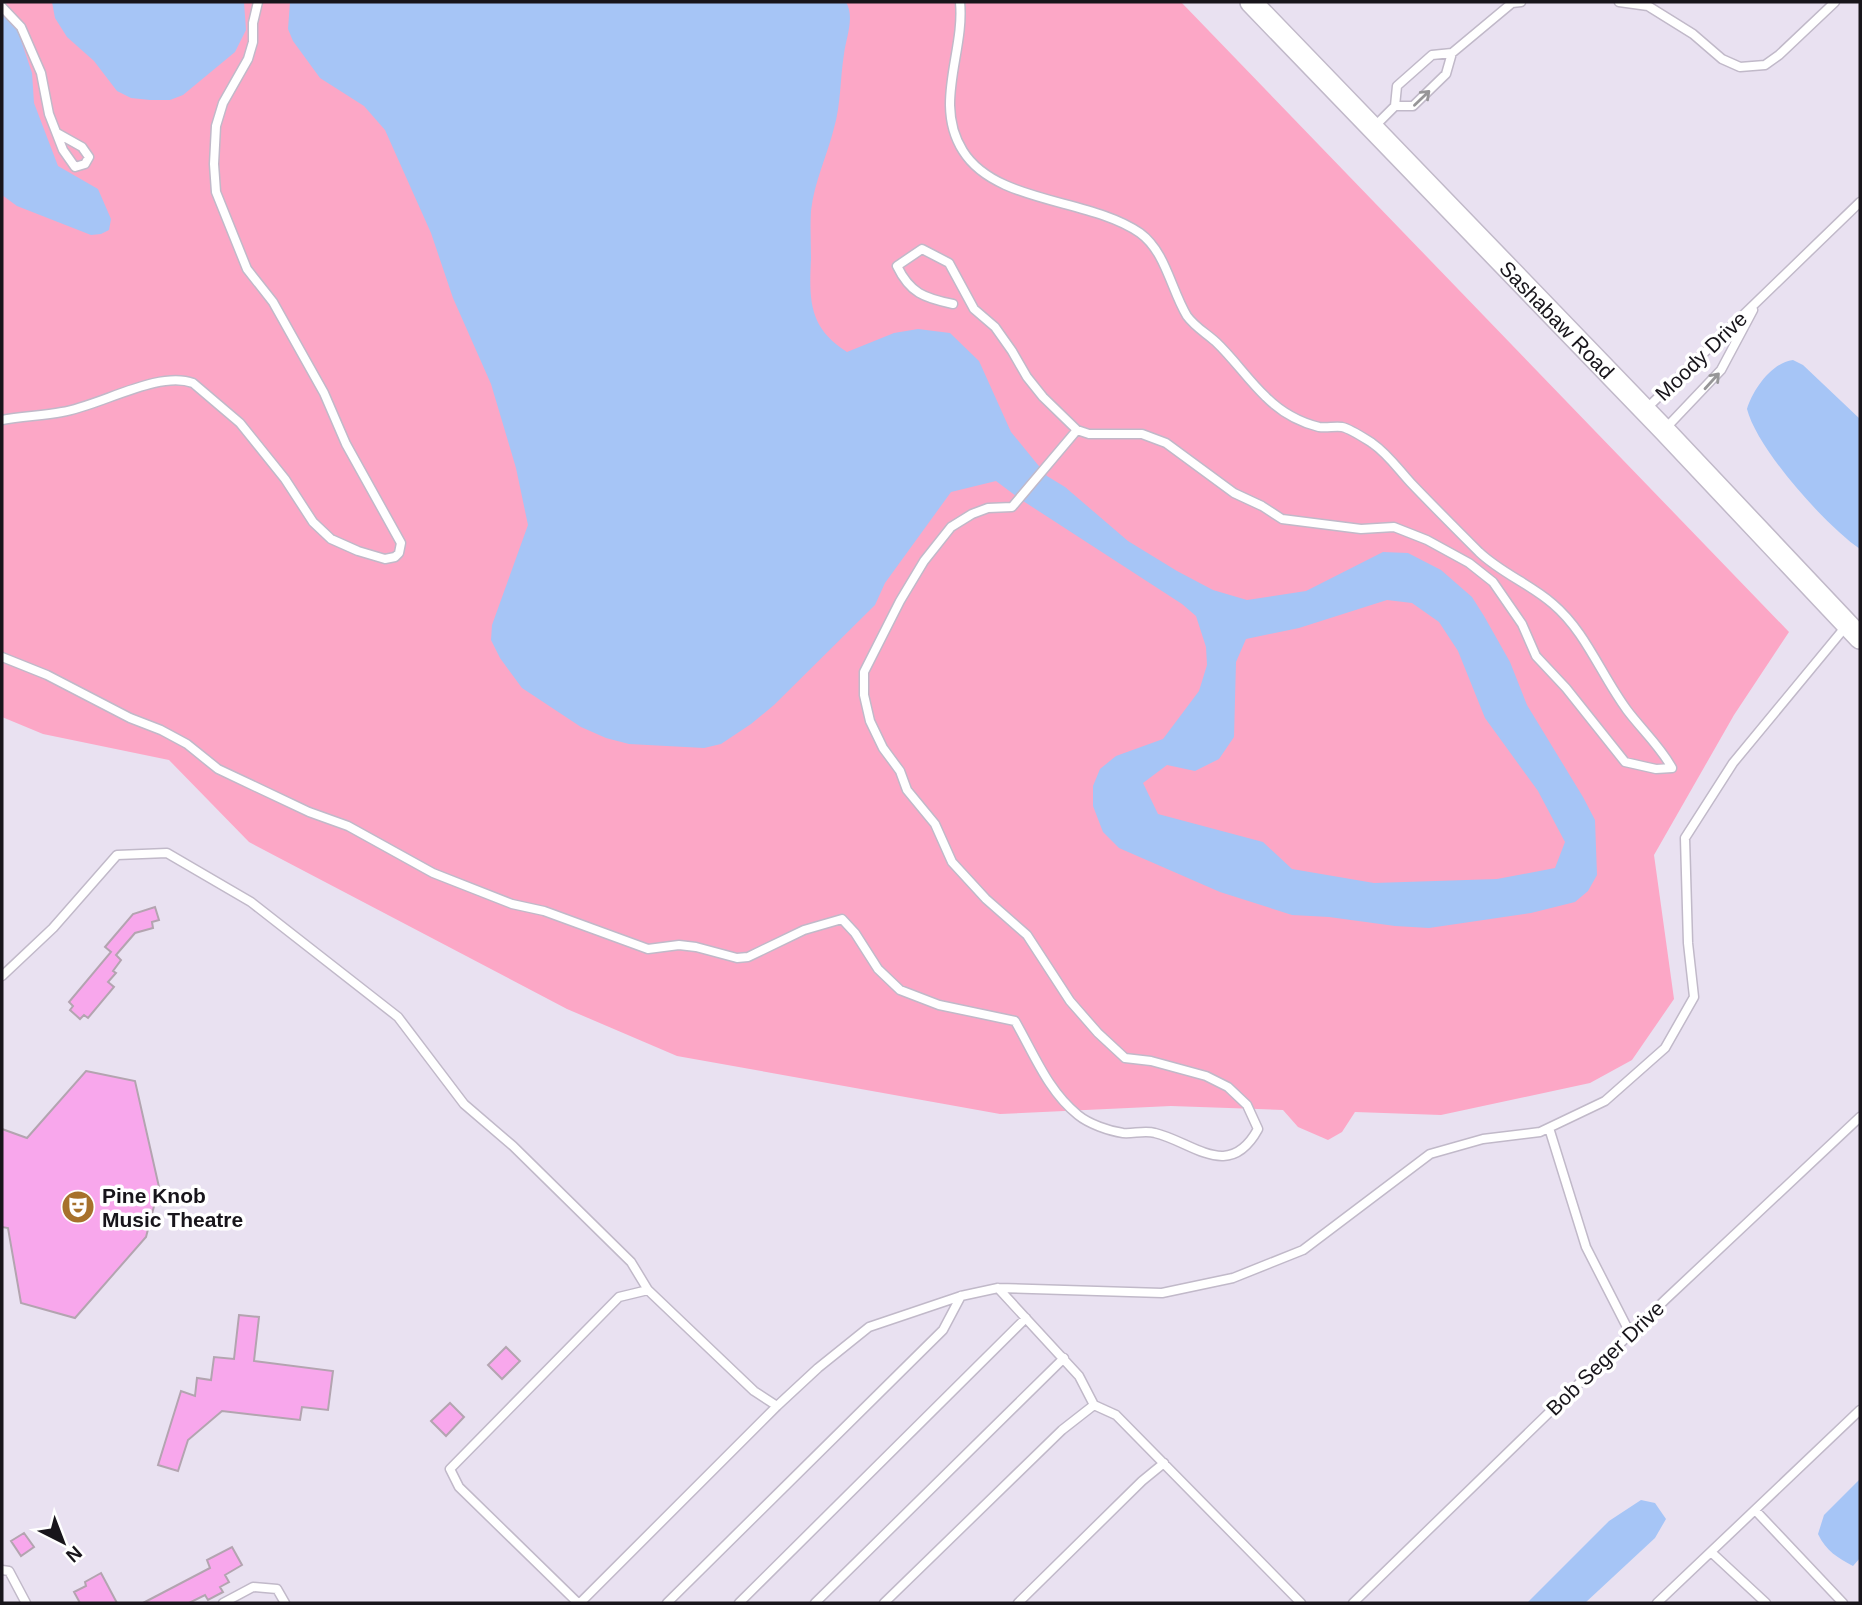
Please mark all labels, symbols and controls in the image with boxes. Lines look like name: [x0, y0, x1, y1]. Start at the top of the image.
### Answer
one-way arrow: [1413, 89, 1430, 106]
street label: Sashabaw Road: [1495, 256, 1619, 383]
street label: Moody Drive: [1651, 307, 1751, 405]
one-way arrow: [1703, 373, 1720, 390]
place label: Pine Knob Music Theatre: [102, 1184, 243, 1231]
theatre icon: Pine Knob Music Theatre: [59, 1188, 97, 1226]
street label: Bob Seger Drive: [1542, 1296, 1668, 1420]
north arrow: [28, 1507, 98, 1577]
text: N: [62, 1542, 86, 1567]

